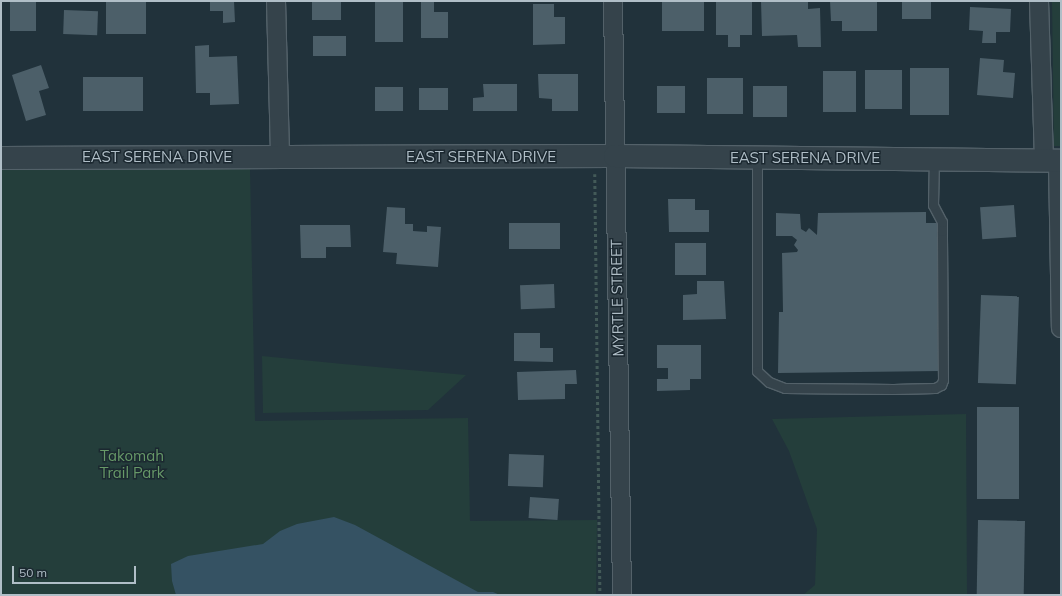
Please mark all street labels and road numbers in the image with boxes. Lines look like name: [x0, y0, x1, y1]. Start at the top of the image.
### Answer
street label: EAST SERENA DRIVE: [82, 148, 232, 166]
street label: EAST SERENA DRIVE: [406, 148, 556, 166]
street label: EAST SERENA DRIVE: [730, 149, 880, 167]
street label: MYRTLE STREET: [607, 239, 627, 357]

